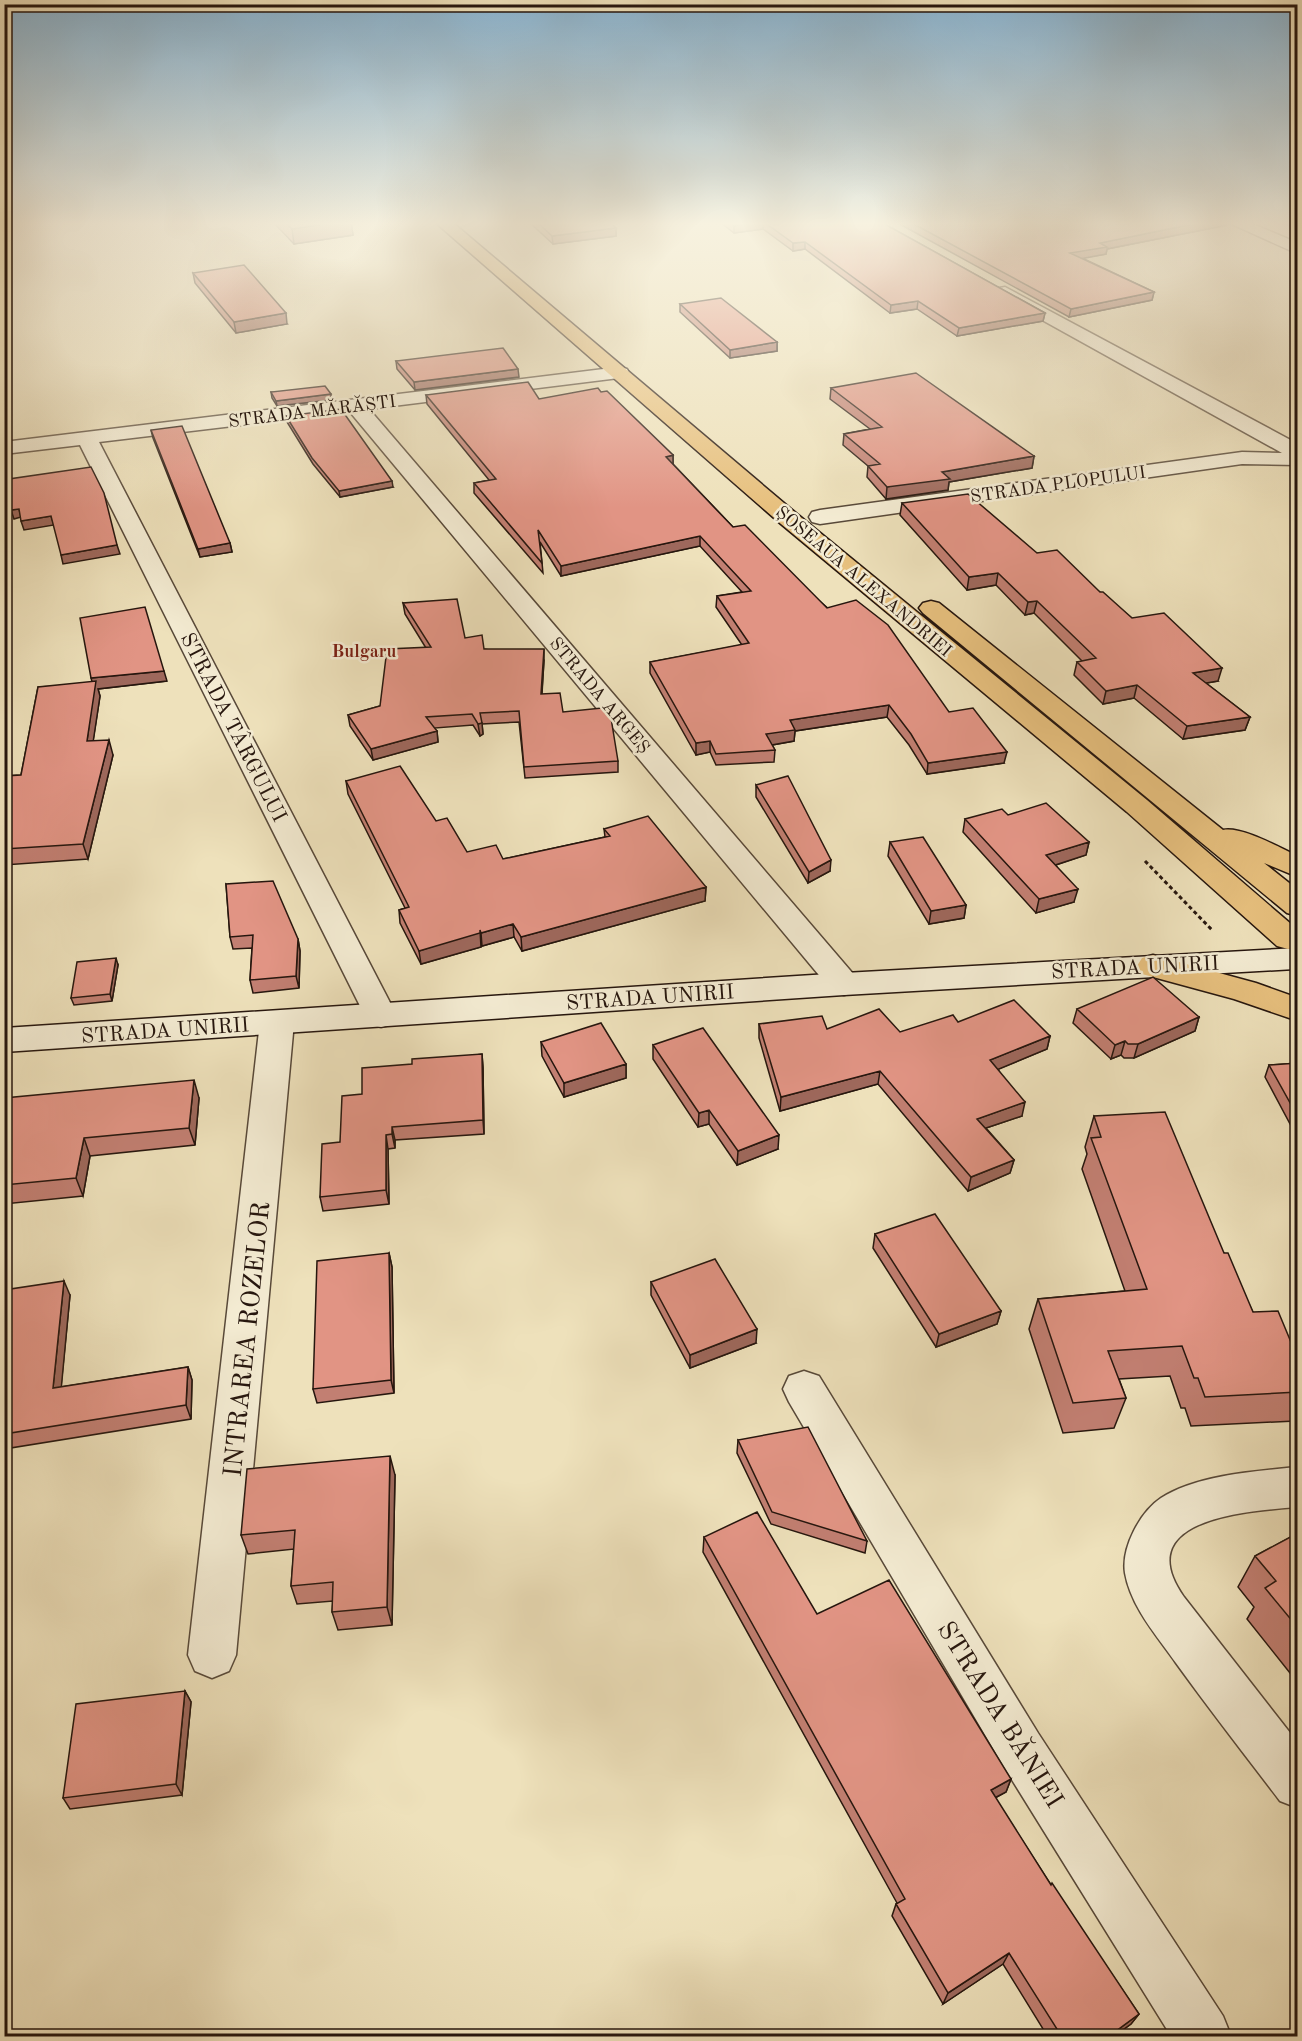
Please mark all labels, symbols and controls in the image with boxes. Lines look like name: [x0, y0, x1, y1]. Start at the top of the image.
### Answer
street label: STRADA MĂRĂȘTI: [227, 389, 397, 432]
street label: STRADA PLOPULUI: [969, 464, 1147, 506]
street label: ȘOSEAUA ALEXANDRIEI: [771, 503, 955, 661]
street label: STRADA TÂRGULUI: [176, 628, 293, 826]
street label: STRADA ARGEȘ: [545, 634, 653, 758]
district label: Bulgaru: [331, 643, 397, 661]
street label: STRADA UNIRII: [1050, 954, 1220, 983]
street label: STRADA UNIRII: [565, 982, 735, 1015]
street label: STRADA UNIRII: [80, 1015, 250, 1048]
street label: INTRAREA ROZELOR: [221, 1200, 275, 1478]
street label: STRADA BĂNIEI: [932, 1615, 1070, 1813]

